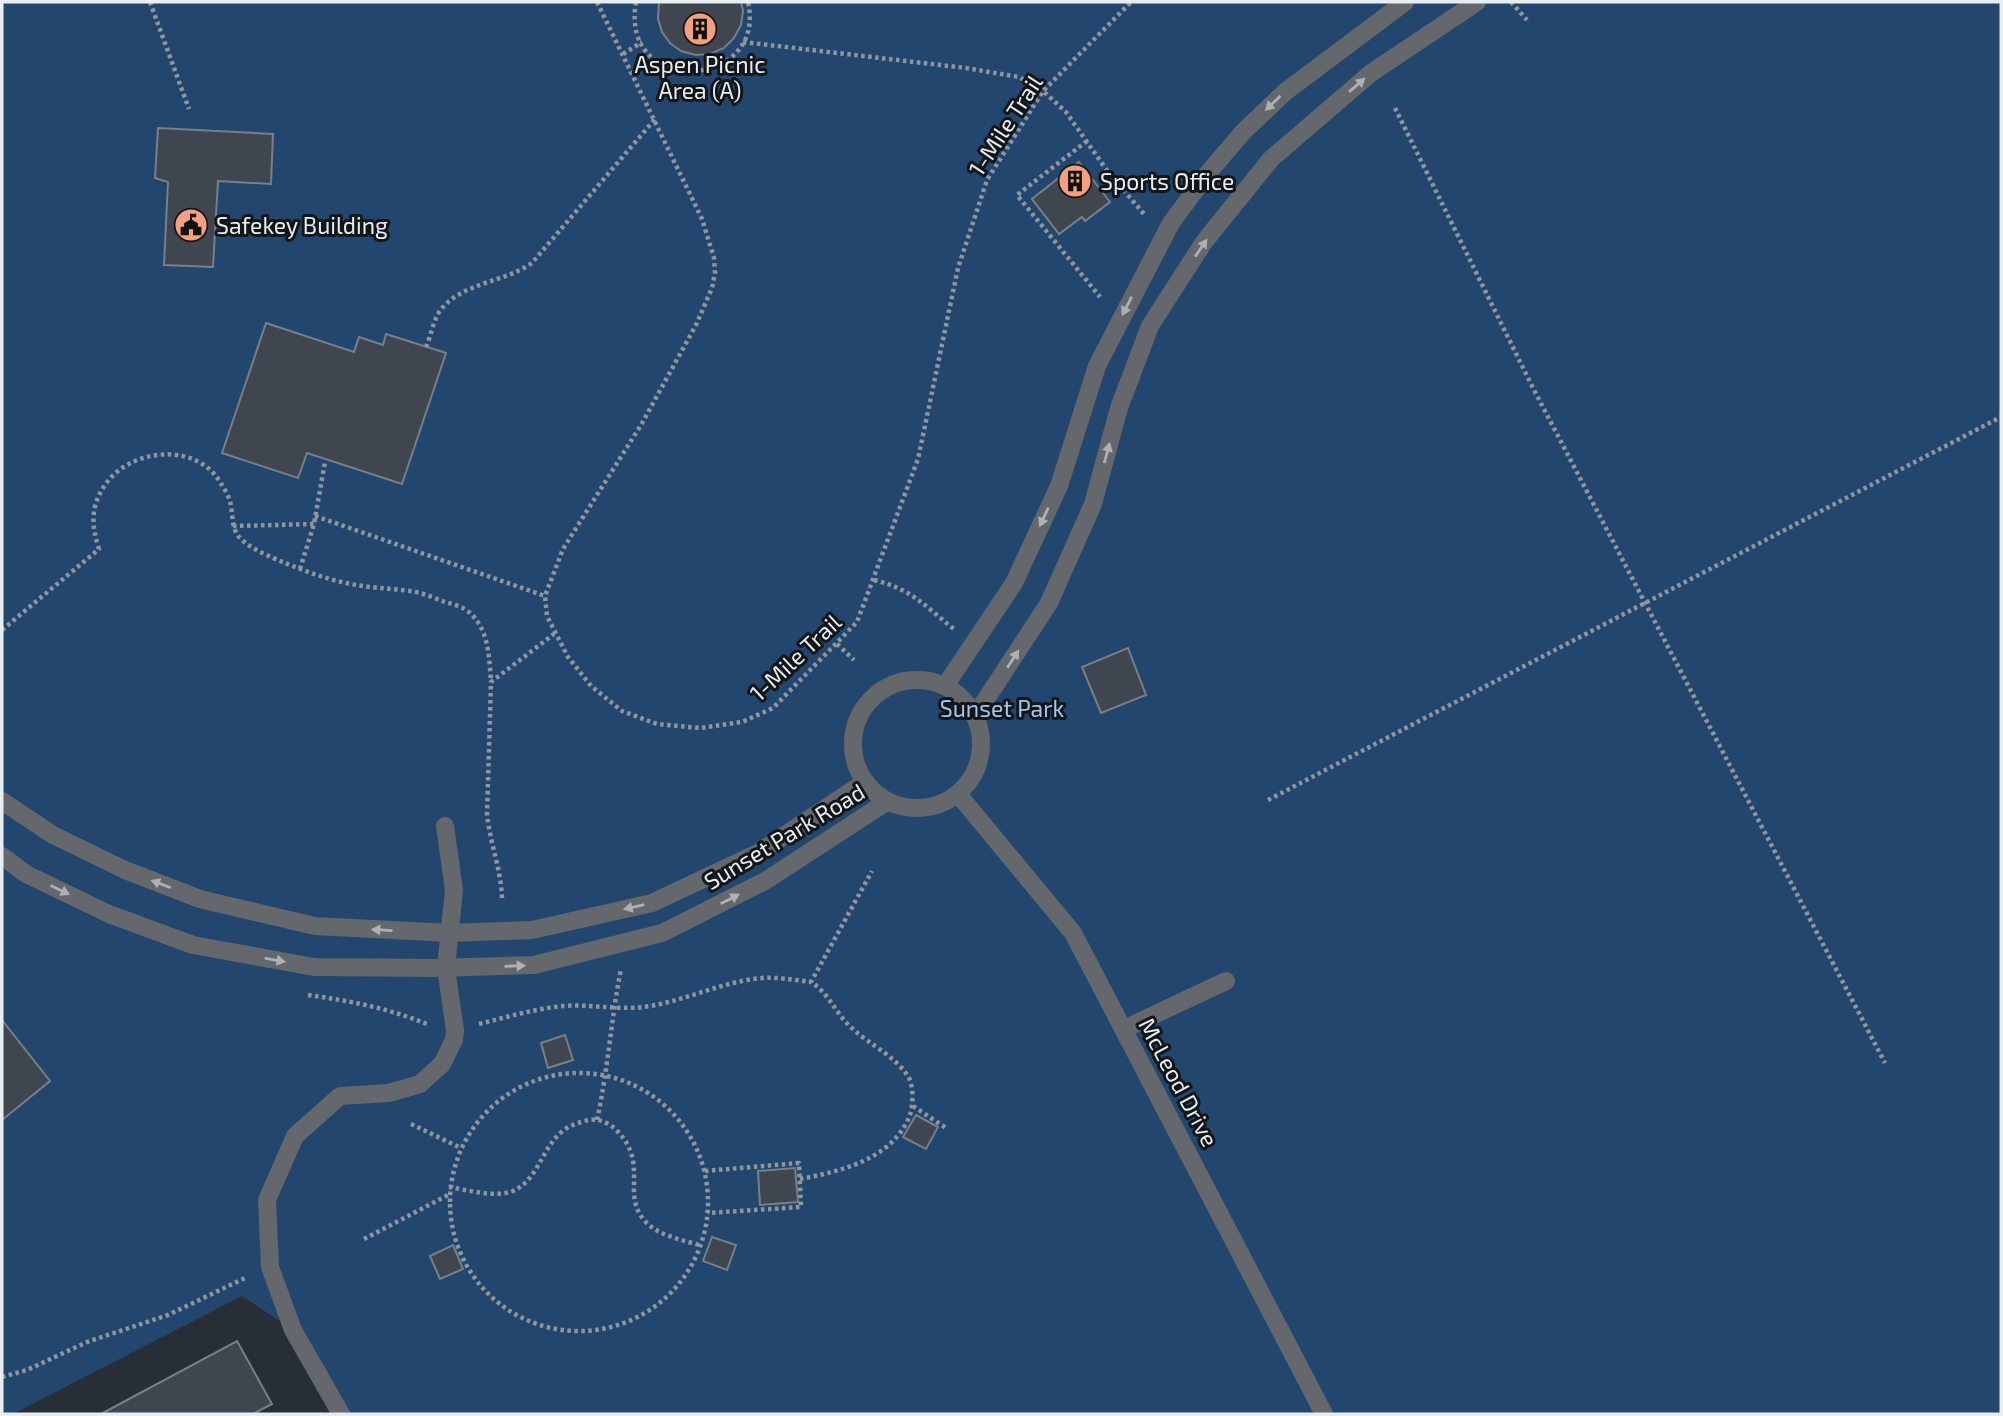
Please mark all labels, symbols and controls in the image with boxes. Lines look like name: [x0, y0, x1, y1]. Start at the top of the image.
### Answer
building icon: Aspen Picnic Area (A): [681, 10, 719, 48]
place label: Aspen Picnic Area (A): [634, 50, 766, 104]
street label: 1-Mile Trail: [962, 69, 1048, 181]
one-way arrow: [1349, 78, 1366, 93]
one-way arrow: [1265, 95, 1282, 111]
building icon: Sports Office: [1056, 162, 1094, 200]
place label: Sports Office: [1100, 167, 1234, 195]
public building icon: Safekey Building: [172, 206, 210, 244]
place label: Safekey Building: [216, 211, 388, 239]
one-way arrow: [1194, 239, 1208, 257]
one-way arrow: [1121, 296, 1132, 316]
one-way arrow: [1102, 442, 1113, 464]
one-way arrow: [1039, 507, 1050, 527]
street label: 1-Mile Trail: [743, 608, 847, 706]
one-way arrow: [1006, 650, 1020, 668]
park label: Sunset Park: [940, 694, 1064, 722]
street label: Sunset Park Road: [699, 777, 869, 895]
one-way arrow: [150, 878, 171, 889]
one-way arrow: [50, 885, 70, 896]
one-way arrow: [720, 893, 740, 904]
one-way arrow: [623, 902, 645, 913]
one-way arrow: [371, 924, 393, 935]
one-way arrow: [265, 955, 287, 966]
one-way arrow: [504, 960, 526, 971]
street label: McLeod Drive: [1133, 1013, 1225, 1151]

